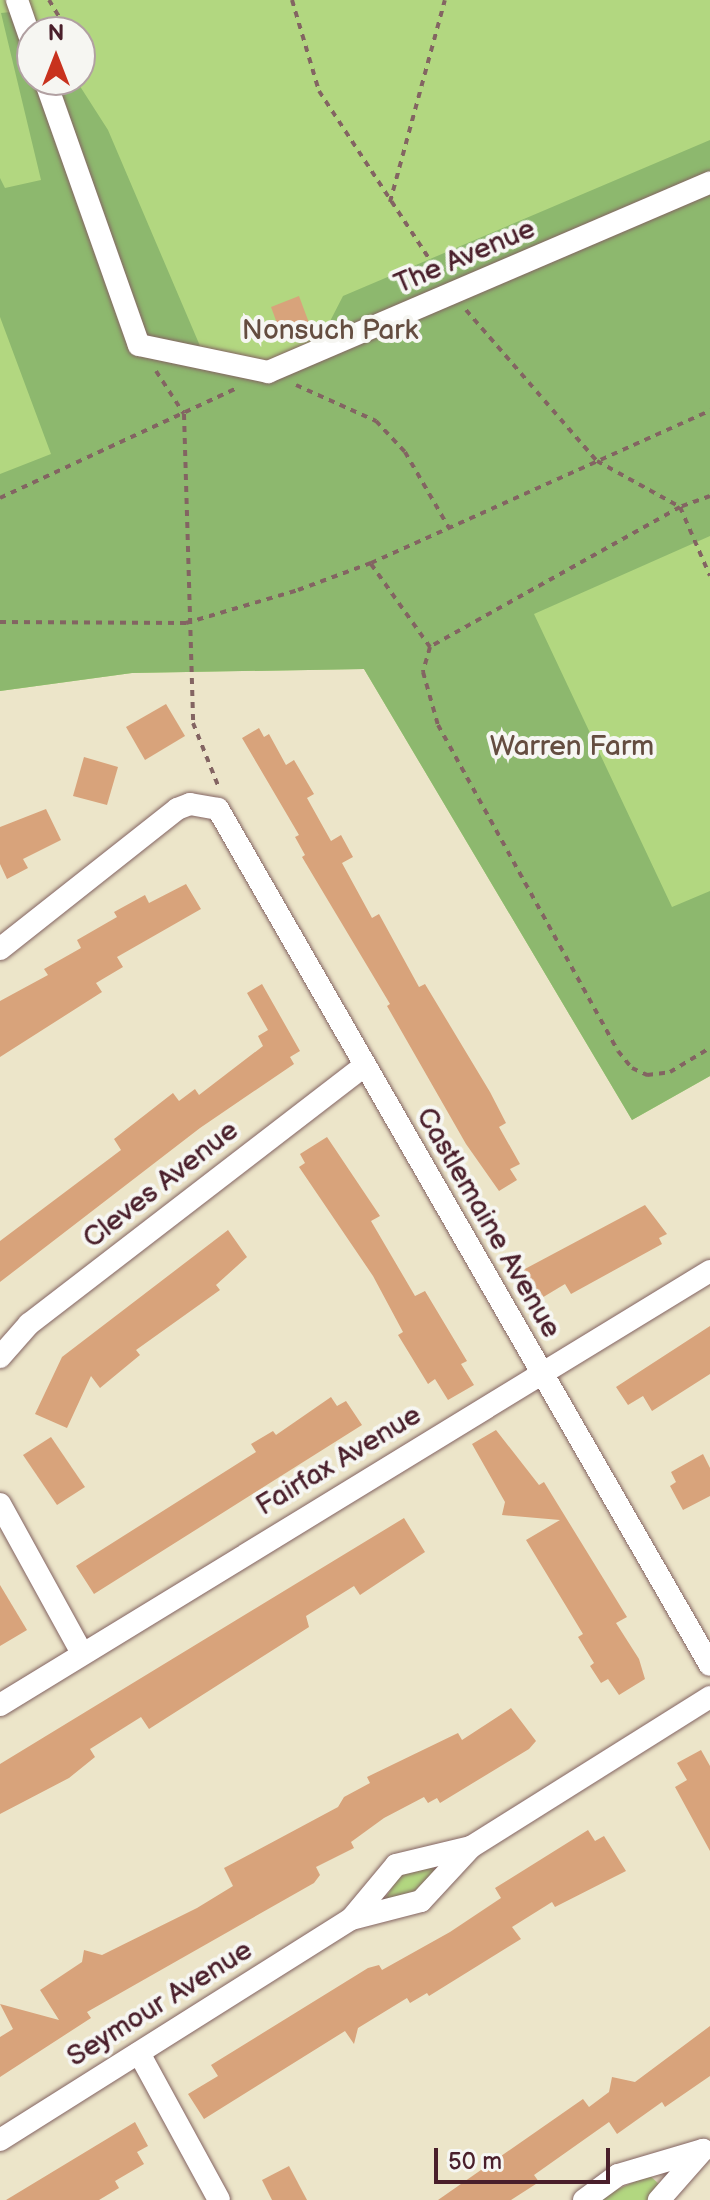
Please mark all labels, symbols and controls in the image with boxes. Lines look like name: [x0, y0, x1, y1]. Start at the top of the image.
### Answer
north arrow: [16, 16, 96, 96]
text: N: [48, 20, 64, 47]
street label: The Avenue: [390, 212, 540, 302]
park label: Nonsuch Park: [242, 314, 418, 348]
park label: Warren Farm: [490, 730, 654, 764]
street label: Castlemaine Avenue: [408, 1102, 568, 1344]
street label: Cleves Avenue: [77, 1114, 245, 1256]
street label: Fairfax Avenue: [250, 1399, 428, 1523]
street label: Seymour Avenue: [61, 1934, 259, 2074]
scale bar: [438, 2132, 614, 2182]
text: 50 m: [448, 2147, 502, 2176]

